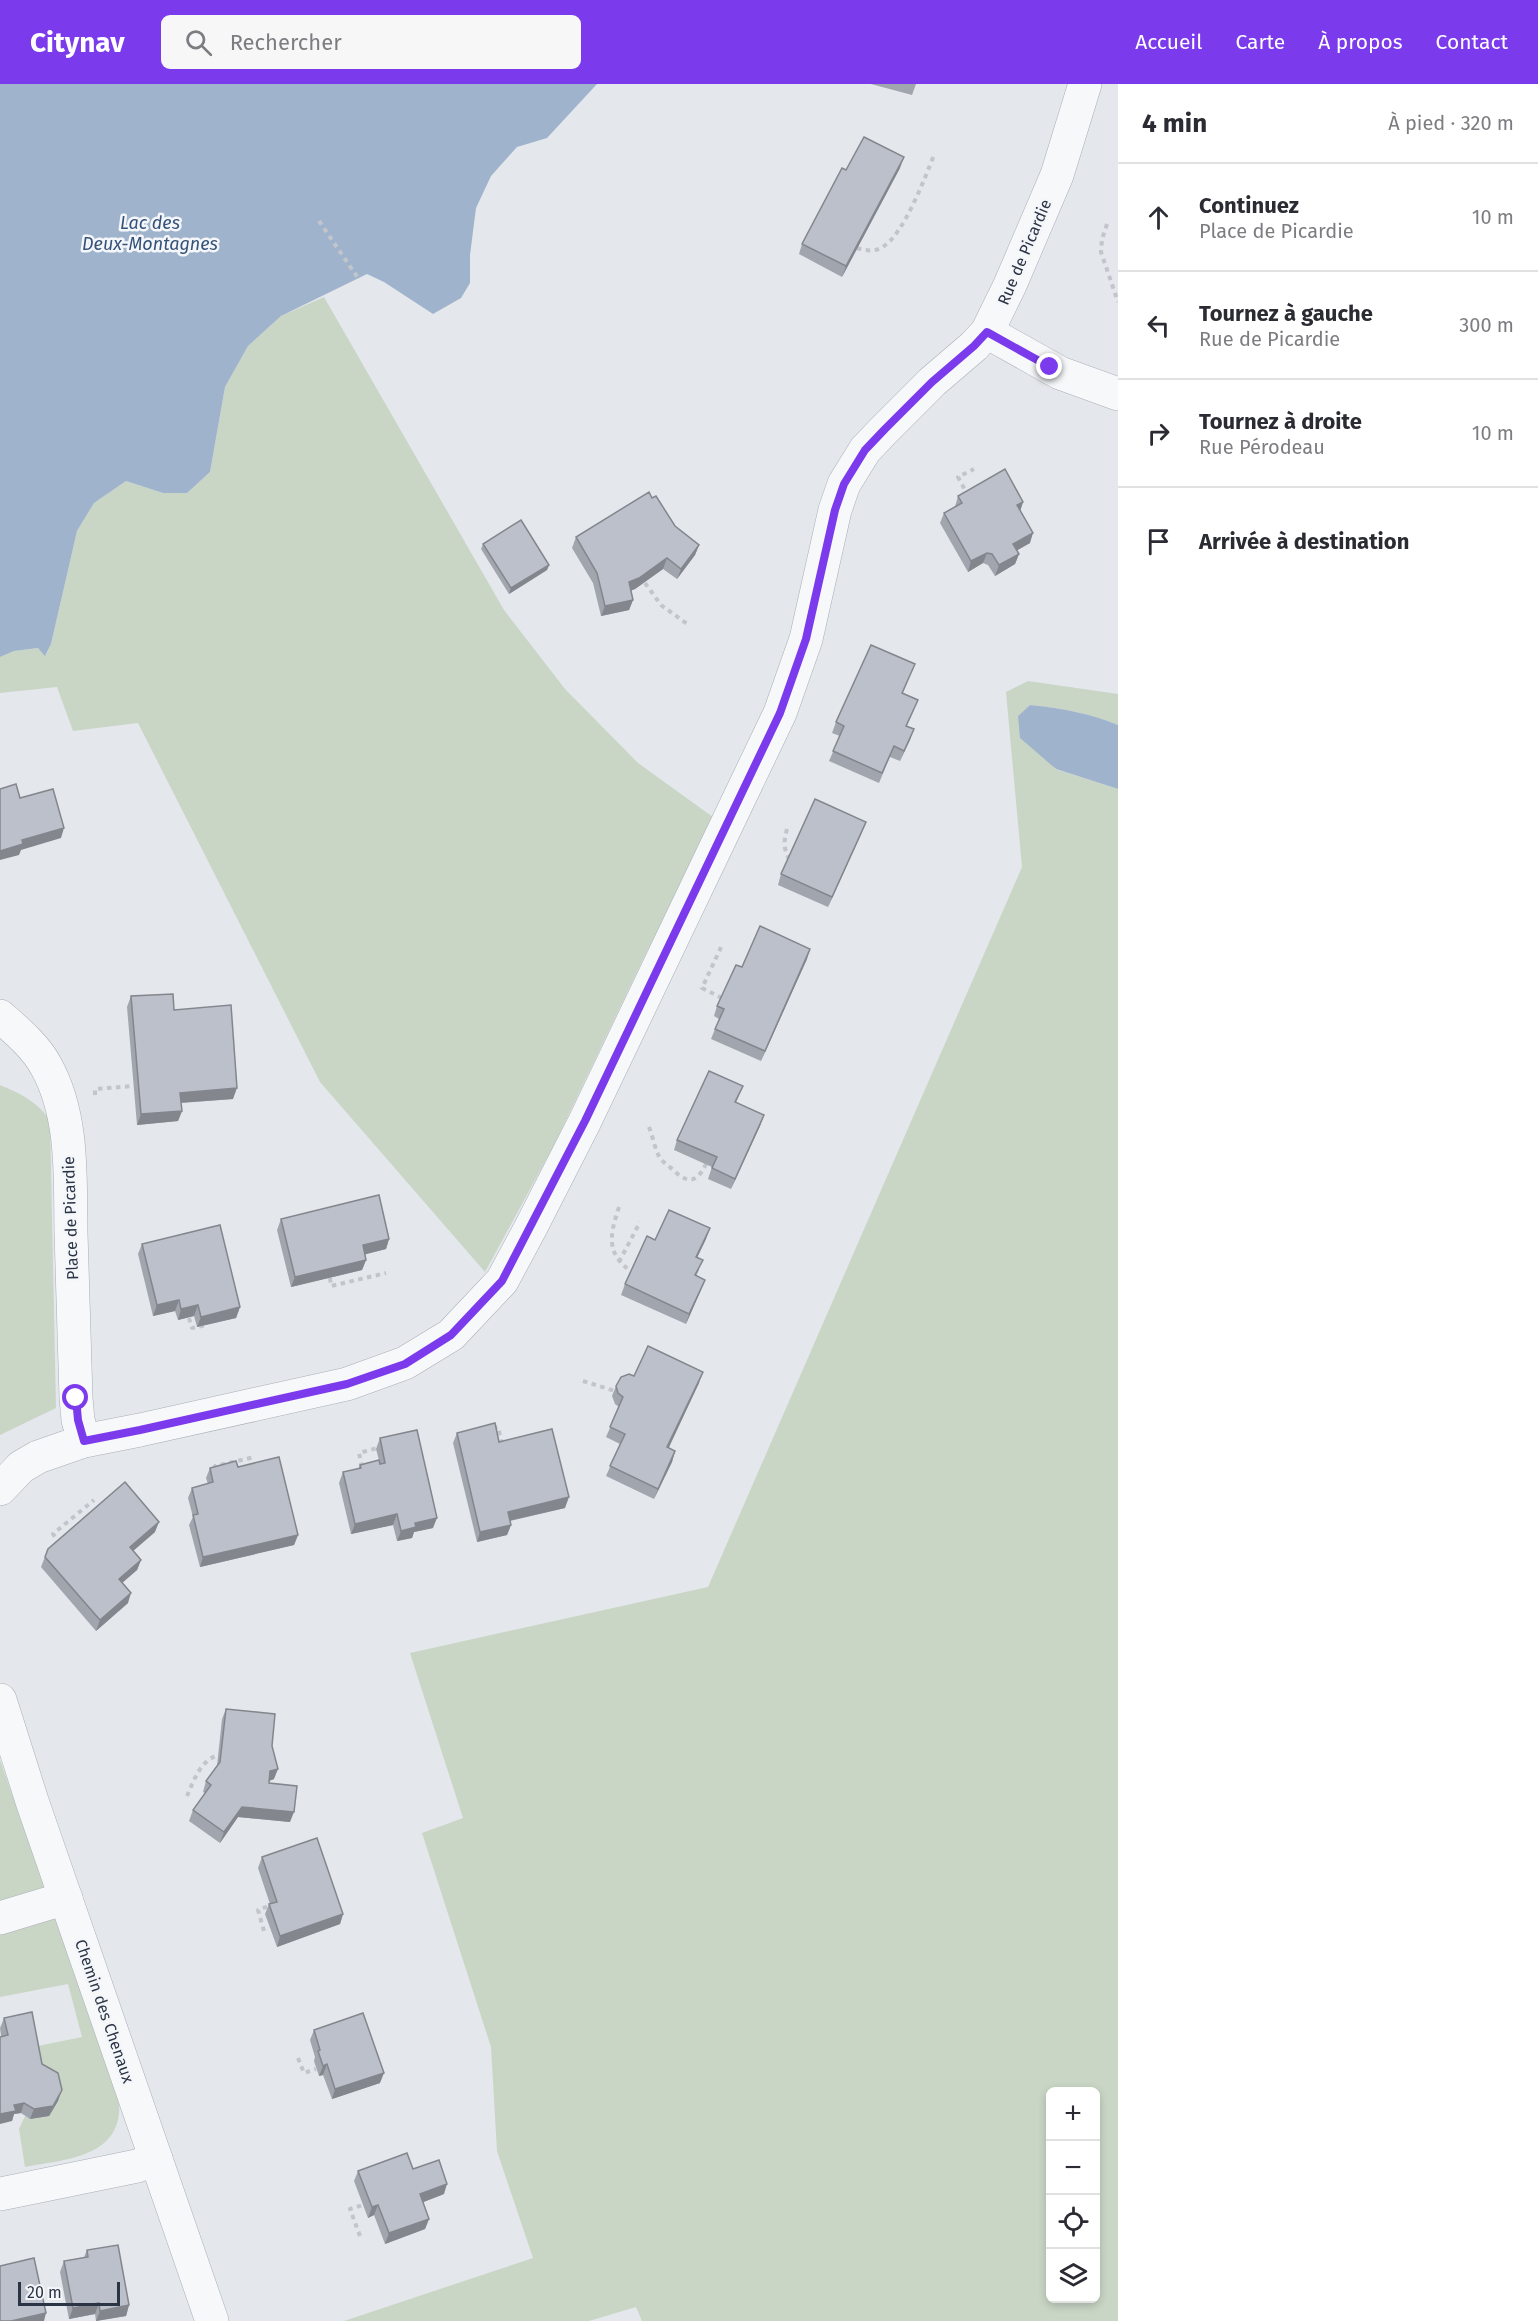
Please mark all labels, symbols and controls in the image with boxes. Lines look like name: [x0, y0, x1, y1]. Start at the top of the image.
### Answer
search box: [161, 15, 581, 69]
text: Citynav: [30, 26, 125, 59]
icon: search: [182, 26, 215, 59]
text: Rechercher: [230, 29, 342, 56]
text: Accueil: [1135, 29, 1202, 55]
text: Carte: [1235, 29, 1285, 55]
text: À propos: [1318, 29, 1403, 55]
text: Contact: [1436, 29, 1508, 55]
text: 4 min: [1142, 108, 1207, 139]
text: À pied · 320 m: [1388, 111, 1514, 135]
text: Continuez: [1199, 192, 1299, 219]
street label: Rue de Picardie: [994, 196, 1055, 308]
icon: ahead: [1142, 201, 1175, 234]
text: 10 m: [1472, 205, 1514, 229]
water label: Lac des Deux-Montagnes: [82, 212, 218, 255]
text: Place de Picardie: [1199, 219, 1354, 243]
text: Tournez à gauche: [1199, 300, 1373, 327]
icon: left: [1142, 309, 1175, 342]
text: 300 m: [1459, 313, 1514, 337]
text: Rue de Picardie: [1199, 327, 1340, 351]
route end: [1036, 353, 1062, 379]
text: Tournez à droite: [1199, 408, 1362, 435]
icon: right: [1142, 417, 1175, 450]
text: 10 m: [1472, 421, 1514, 445]
text: Rue Pérodeau: [1199, 435, 1325, 459]
icon: arrive: [1142, 525, 1175, 558]
text: Arrivée à destination: [1199, 528, 1409, 555]
street label: Place de Picardie: [59, 1156, 82, 1280]
route start: [62, 1384, 88, 1410]
street label: Chemin des Chenaux: [71, 1937, 138, 2086]
map controls: [1046, 2087, 1100, 2303]
button: +: [1046, 2087, 1100, 2141]
button: −: [1046, 2141, 1100, 2195]
button: locate: [1046, 2195, 1100, 2249]
button: layers: [1046, 2249, 1100, 2303]
scale bar: [18, 2279, 120, 2306]
text: 20 m: [27, 2283, 62, 2302]

